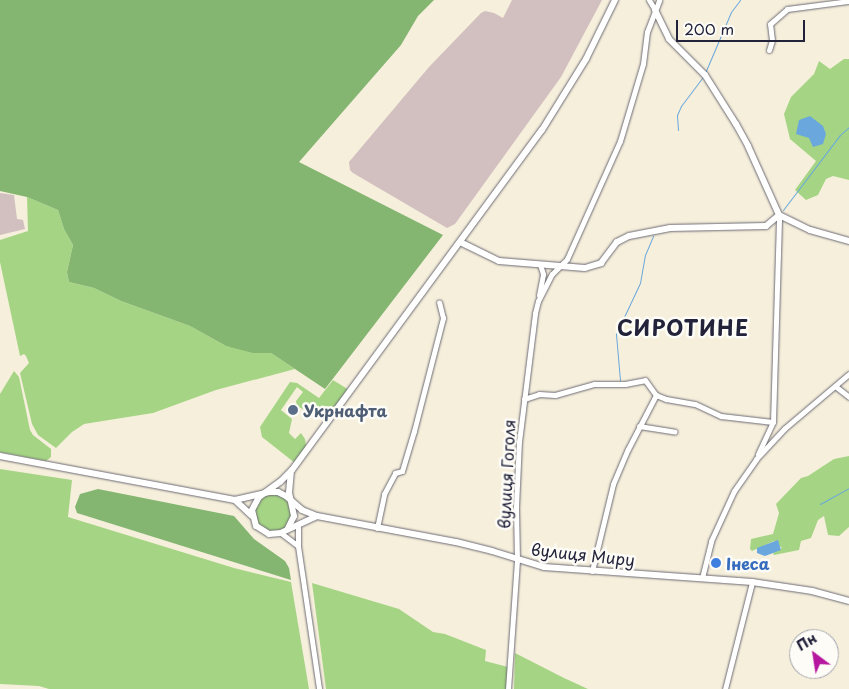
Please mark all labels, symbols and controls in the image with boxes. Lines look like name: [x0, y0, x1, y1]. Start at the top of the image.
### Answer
scale bar: [679, 10, 808, 42]
text: 200 m: [684, 17, 734, 40]
district label: СИРОТИНЕ: [617, 314, 749, 340]
place label: Укрнафта: [303, 400, 387, 420]
marker: Укрнафта: [287, 404, 299, 416]
street label: вулиця Гоголя: [494, 419, 518, 529]
street label: вулиця Миру: [530, 539, 636, 569]
place label: Інеса: [726, 553, 769, 573]
marker: Інеса: [710, 557, 722, 569]
text: Пн: [792, 627, 821, 656]
north arrow: [789, 629, 839, 679]

